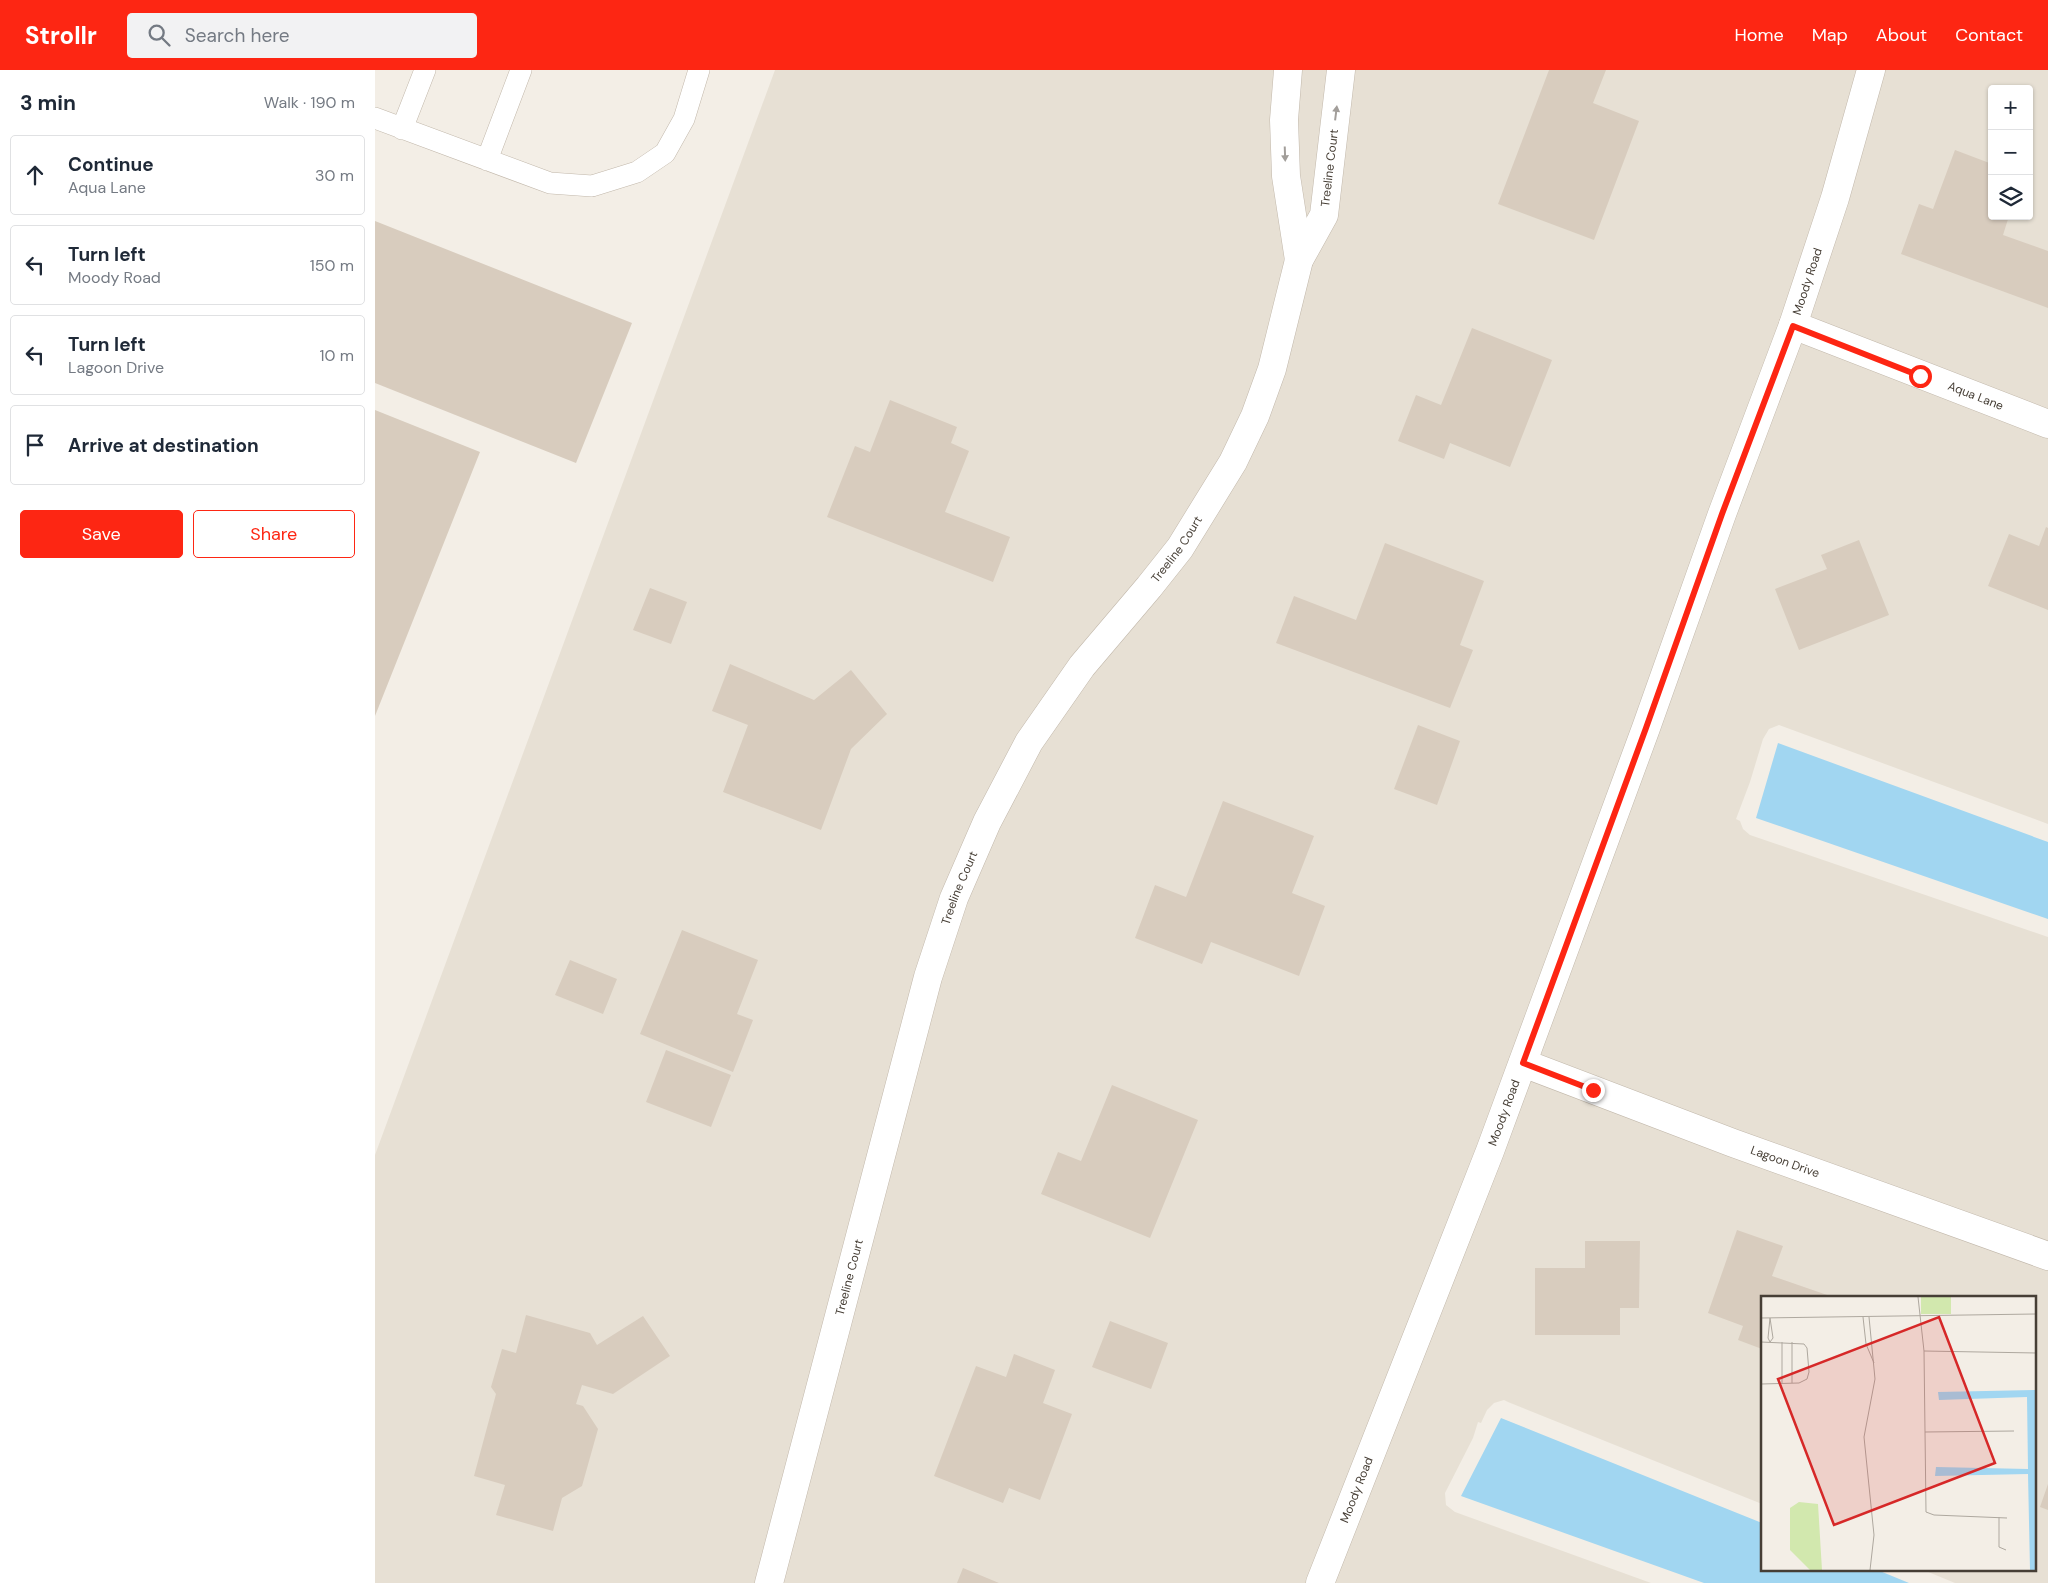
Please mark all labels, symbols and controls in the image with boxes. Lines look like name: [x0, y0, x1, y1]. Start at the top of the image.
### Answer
search box: [127, 13, 477, 58]
text: Strollr: [25, 20, 97, 51]
icon: search: [145, 21, 173, 49]
text: Search here: [185, 23, 290, 48]
text: Home: [1734, 23, 1784, 47]
text: Map: [1812, 23, 1848, 47]
text: About: [1876, 23, 1927, 47]
text: Contact: [1955, 23, 2023, 47]
map controls: [1988, 85, 2033, 220]
button: +: [1988, 85, 2033, 130]
text: 3 min: [20, 89, 76, 117]
text: Walk · 190 m: [264, 92, 355, 113]
one-way arrow: [1332, 105, 1340, 121]
street label: Treeline Court: [1317, 128, 1342, 208]
button: −: [1988, 130, 2033, 175]
one-way arrow: [1282, 146, 1290, 162]
text: Continue: [68, 152, 154, 177]
icon: ahead: [21, 161, 49, 189]
text: 30 m: [315, 165, 354, 186]
button: layers: [1988, 175, 2033, 220]
text: Aqua Lane: [68, 177, 146, 198]
text: Turn left: [68, 242, 146, 267]
street label: Moody Road: [1789, 246, 1826, 317]
icon: left: [21, 251, 49, 279]
text: 150 m: [310, 255, 354, 276]
text: Moody Road: [68, 267, 161, 288]
text: Turn left: [68, 332, 146, 357]
icon: left: [21, 341, 49, 369]
text: 10 m: [320, 345, 354, 366]
text: Lagoon Drive: [68, 357, 164, 378]
route start: [1909, 365, 1932, 388]
street label: Aqua Lane: [1946, 378, 2006, 414]
icon: arrive: [21, 431, 49, 459]
text: Arrive at destination: [68, 433, 259, 458]
button: Save: [20, 510, 183, 558]
button: Share: [193, 510, 355, 558]
street label: Treeline Court: [1148, 513, 1206, 586]
street label: Treeline Court: [938, 848, 982, 927]
street label: Moody Road: [1485, 1077, 1524, 1148]
route end: [1582, 1079, 1605, 1102]
street label: Lagoon Drive: [1748, 1142, 1822, 1181]
street label: Treeline Court: [832, 1237, 867, 1317]
inset map: [1761, 1296, 2035, 1570]
street label: Moody Road: [1336, 1455, 1377, 1525]

